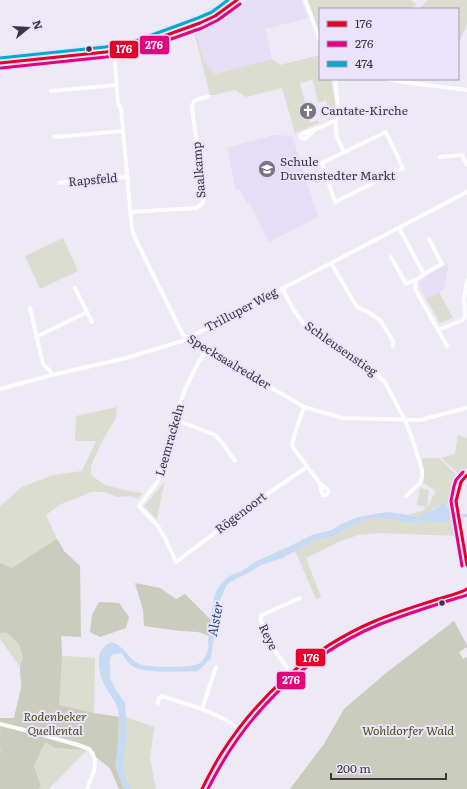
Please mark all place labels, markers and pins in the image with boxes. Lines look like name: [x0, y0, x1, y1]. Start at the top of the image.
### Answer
unlabelled marker: [84, 44, 94, 54]
church icon: Cantate-Kirche: [298, 101, 318, 121]
place label: Cantate-Kirche: [321, 101, 408, 119]
place label: Schule Duvenstedter Markt: [280, 152, 396, 184]
school or university icon: Schule Duvenstedter Markt: [257, 159, 277, 179]
unlabelled marker: [437, 598, 447, 608]

